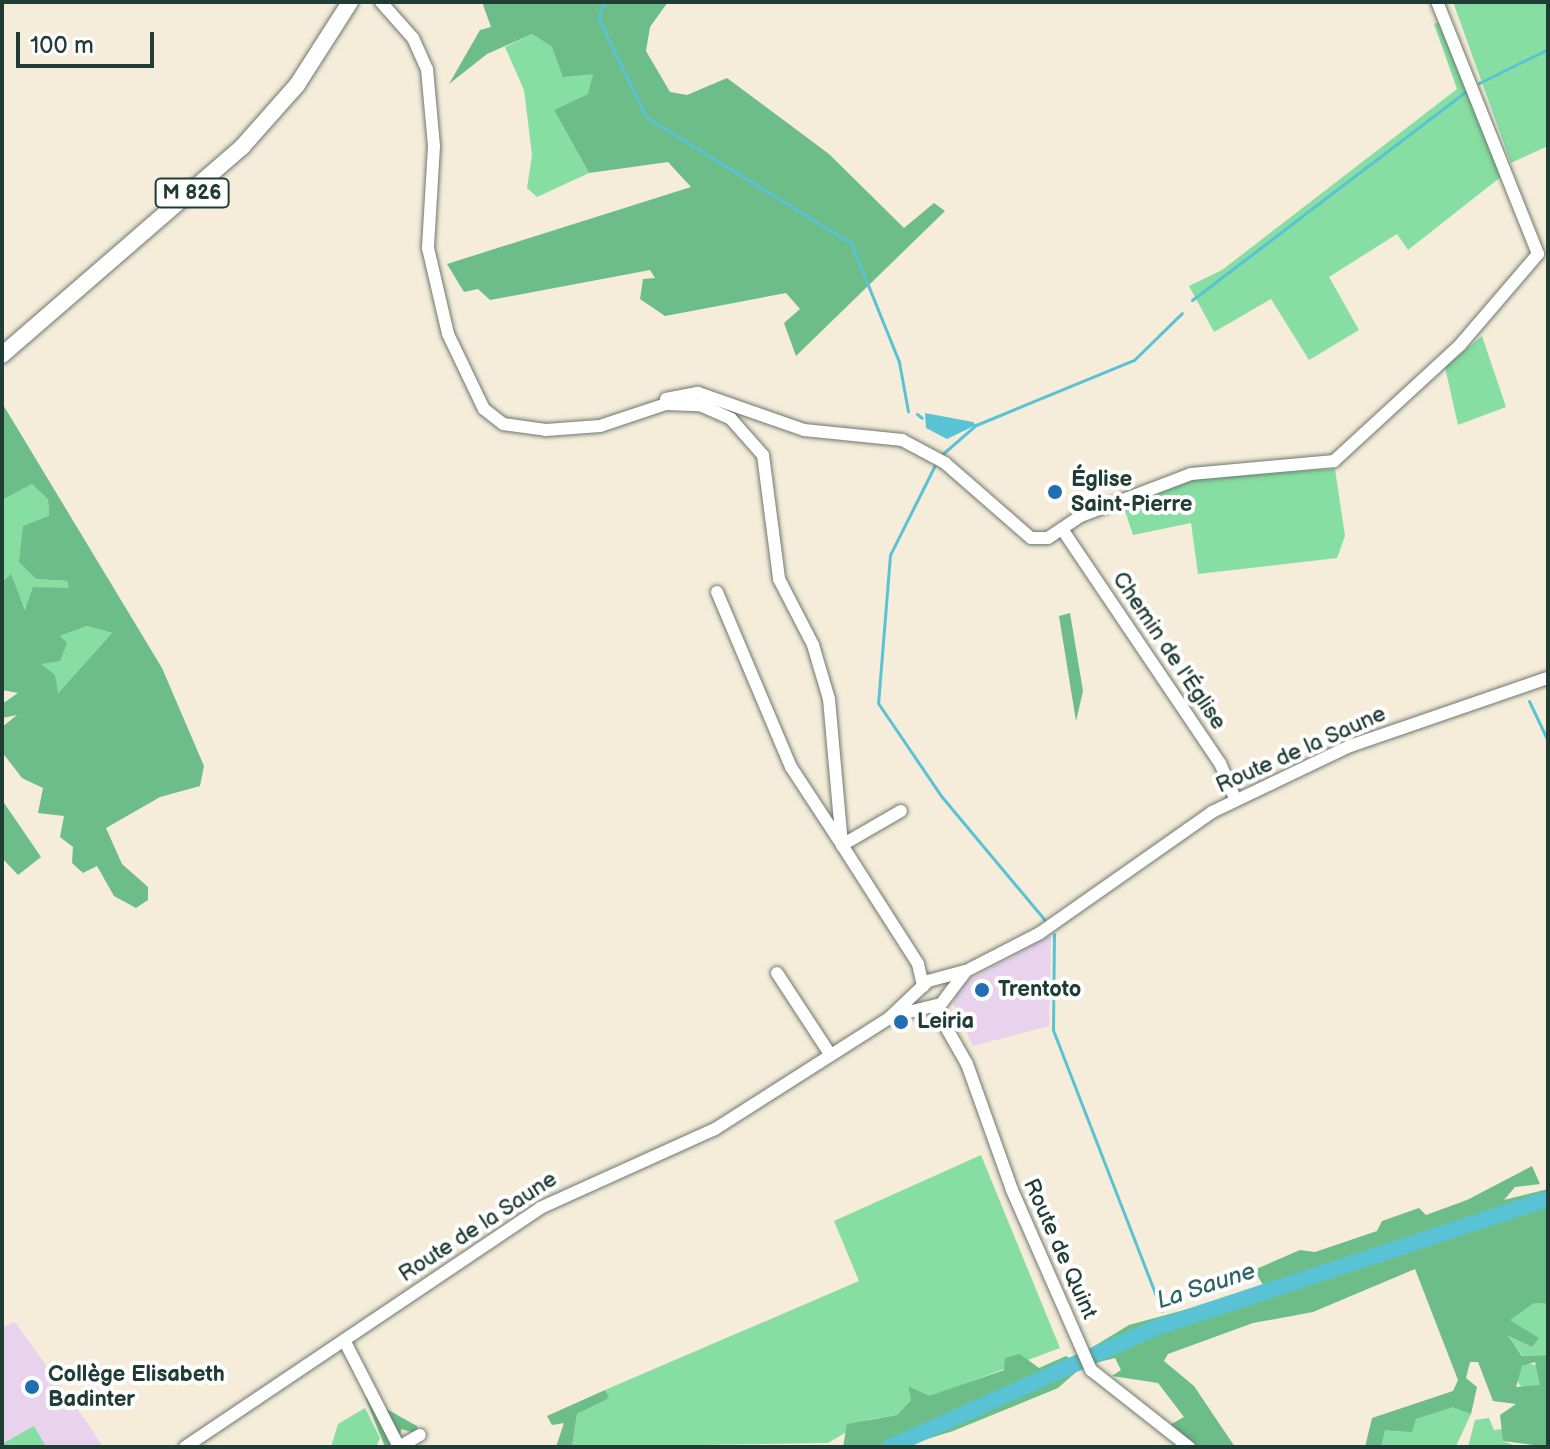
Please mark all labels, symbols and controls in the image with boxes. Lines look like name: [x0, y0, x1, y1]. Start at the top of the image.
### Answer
scale bar: [20, 16, 158, 66]
text: 100 m: [30, 31, 94, 60]
road number: M 826: [154, 177, 230, 209]
place label: Église Saint-Pierre: [1071, 466, 1192, 518]
marker: Église Saint-Pierre: [1046, 483, 1064, 501]
street label: Chemin de l'Église: [1106, 567, 1232, 735]
street label: Route de la Saune: [1212, 701, 1390, 799]
place label: Trentoto: [998, 977, 1081, 1003]
marker: Trentoto: [973, 981, 991, 999]
place label: Leiria: [917, 1009, 974, 1035]
marker: Leiria: [892, 1013, 910, 1031]
street label: Route de la Saune: [394, 1166, 562, 1288]
street label: Route de Quint: [1017, 1175, 1103, 1323]
water label: La Saune: [1153, 1256, 1259, 1316]
place label: Collège Elisabeth Badinter: [48, 1361, 225, 1412]
marker: Collège Elisabeth Badinter: [23, 1378, 41, 1396]

